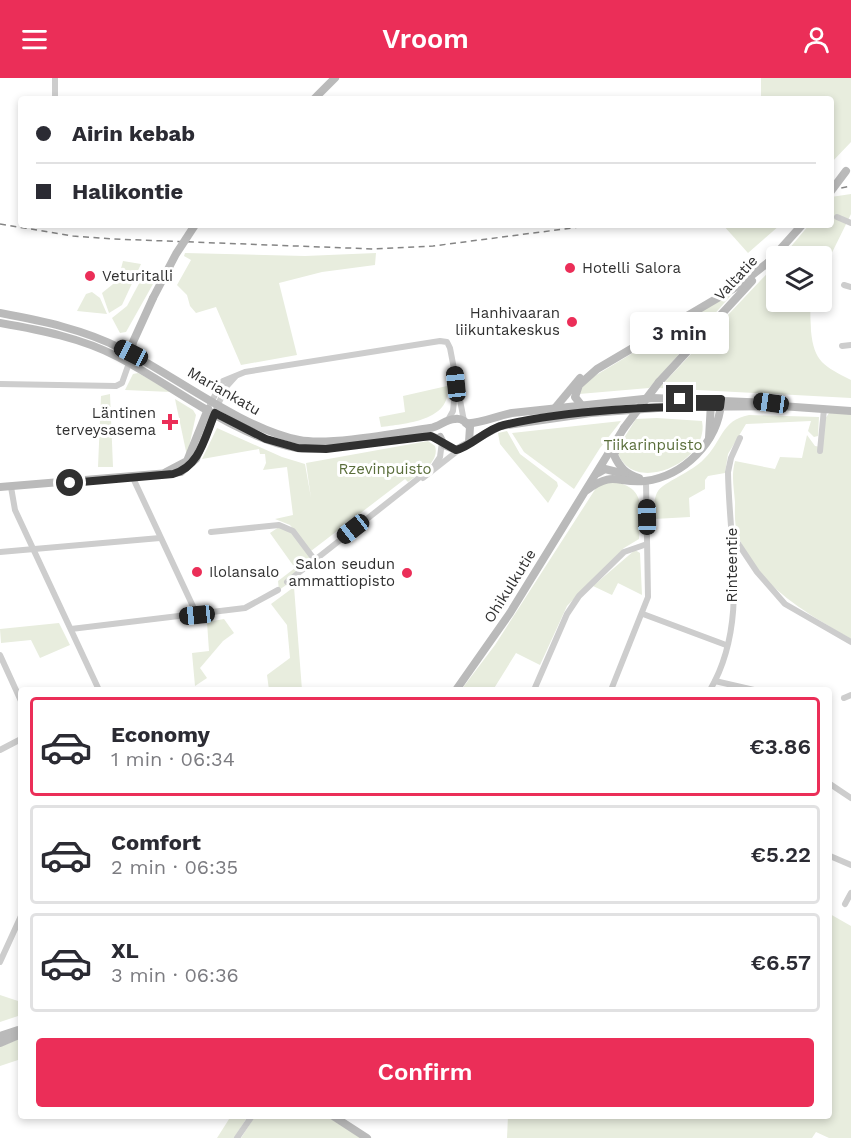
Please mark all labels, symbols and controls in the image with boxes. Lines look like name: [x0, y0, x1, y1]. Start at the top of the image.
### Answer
icon: menu: [18, 23, 51, 56]
text: Vroom: [382, 23, 469, 55]
icon: person: [800, 23, 833, 56]
text: Airin kebab: [72, 121, 195, 146]
text: Halikontie: [72, 179, 183, 204]
map controls: [766, 246, 832, 312]
button: layers: [766, 246, 832, 312]
street label: Valtatie: [711, 252, 761, 304]
place label: Hotelli Salora: [582, 259, 681, 277]
marker: Hotelli Salora: [563, 261, 577, 275]
place label: Veturitalli: [102, 267, 173, 285]
marker: Veturitalli: [83, 269, 97, 283]
place label: Hanhivaaran liikuntakeskus: [455, 304, 560, 339]
callout: 3 min: [630, 312, 730, 354]
marker: Hanhivaaran liikuntakeskus: [565, 315, 579, 329]
text: 3 min: [652, 321, 707, 345]
car: [111, 337, 151, 369]
street label: Mariankatu: [184, 363, 264, 419]
car: [445, 365, 467, 403]
route end: [666, 385, 693, 412]
car: [752, 392, 790, 414]
place label: Läntinen terveysasema: [56, 404, 156, 439]
marker: Läntinen terveysasema: [161, 413, 179, 431]
park label: Tiikarinpuisto: [604, 436, 702, 454]
park label: Rzevinpuisto: [338, 460, 432, 478]
route start: [56, 469, 83, 496]
car: [638, 499, 656, 535]
car: [333, 511, 373, 547]
street label: Rinteentie: [723, 528, 741, 602]
street label: Ohikulkutie: [480, 546, 540, 626]
place label: Salon seudun ammattiopisto: [289, 555, 395, 590]
place label: Ilolansalo: [209, 563, 279, 581]
marker: Ilolansalo: [190, 565, 204, 579]
marker: Salon seudun ammattiopisto: [400, 566, 414, 580]
car: [178, 604, 216, 626]
icon: car: [39, 720, 93, 774]
text: Economy: [111, 722, 210, 747]
text: €3.86: [749, 734, 811, 759]
text: 1 min · 06:34: [111, 747, 235, 771]
icon: car: [39, 828, 93, 882]
text: Comfort: [111, 830, 201, 855]
text: €5.22: [751, 842, 811, 867]
text: 2 min · 06:35: [111, 855, 238, 879]
icon: car: [39, 936, 93, 990]
text: XL: [111, 938, 139, 963]
text: €6.57: [751, 950, 811, 975]
text: 3 min · 06:36: [111, 963, 239, 987]
button: Confirm: [36, 1038, 814, 1107]

